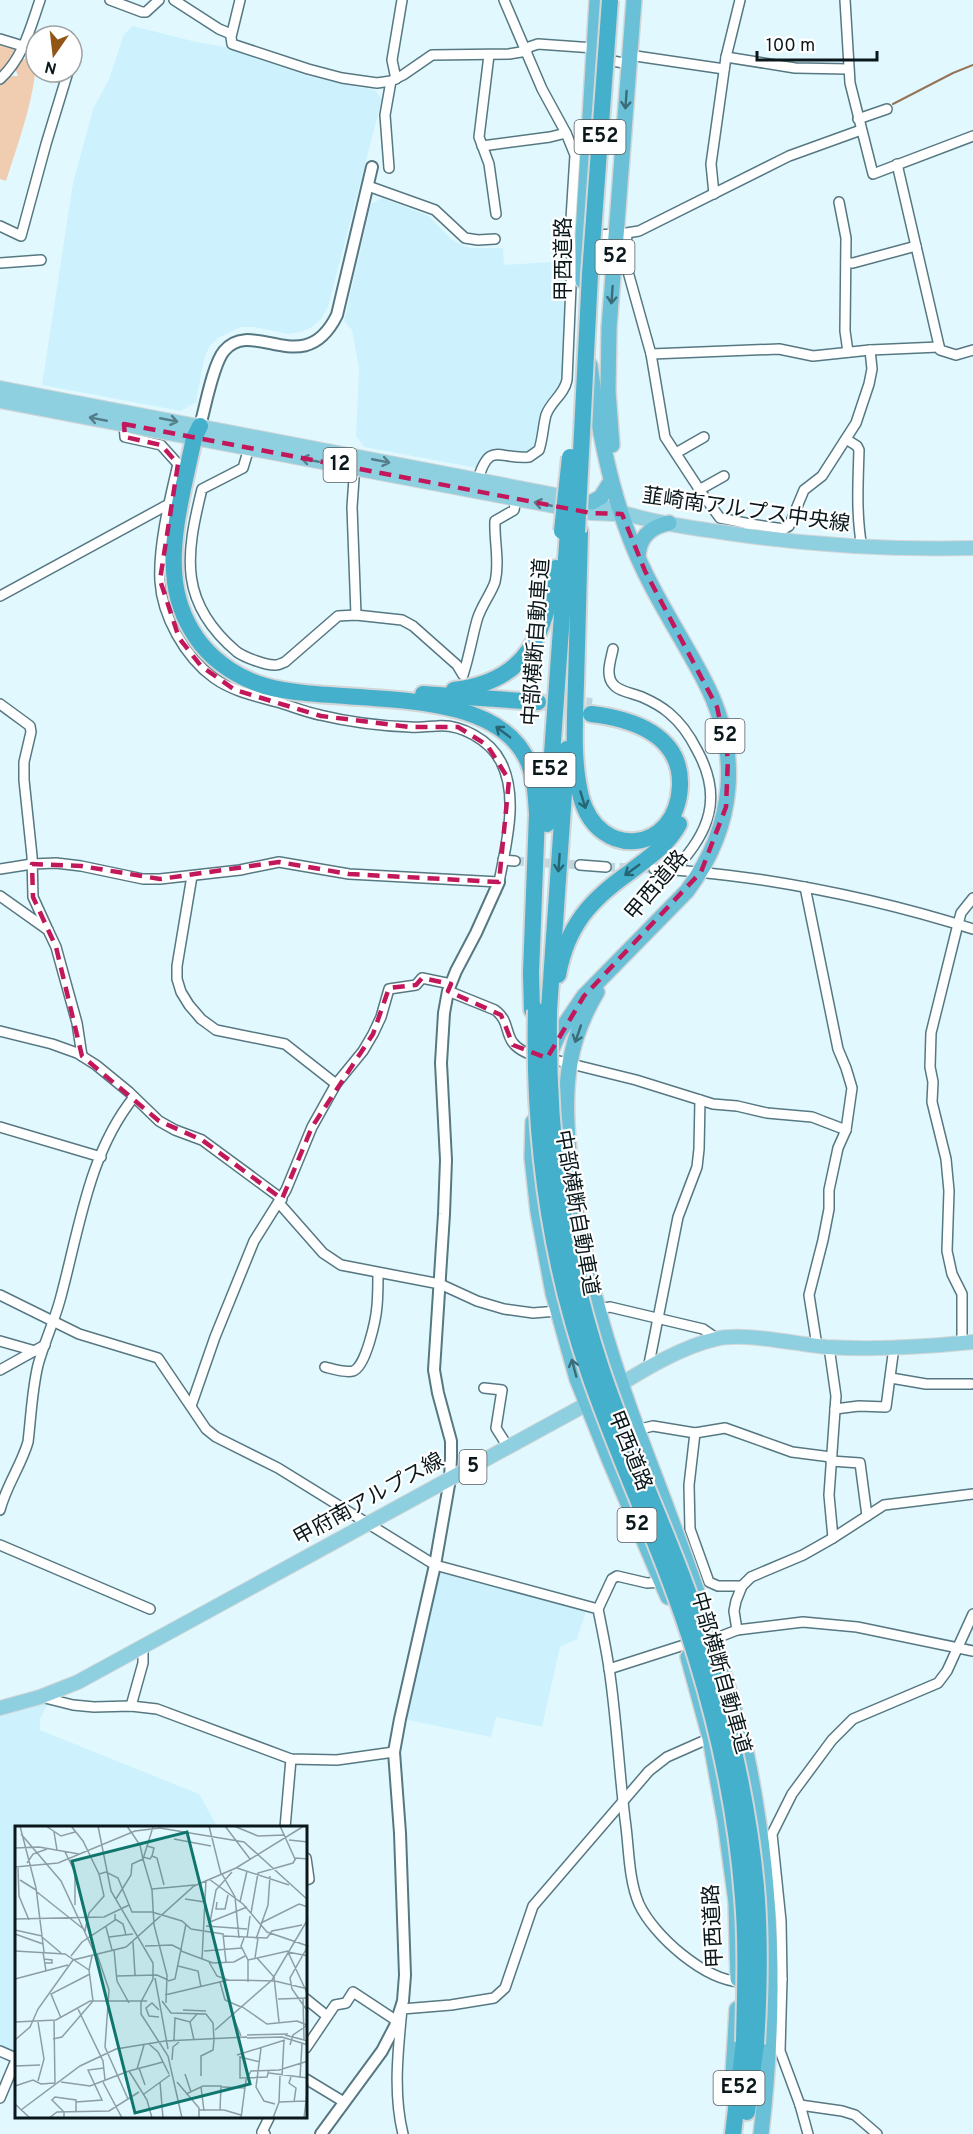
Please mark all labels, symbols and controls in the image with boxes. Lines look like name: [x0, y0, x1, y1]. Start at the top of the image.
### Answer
north arrow: [24, 24, 84, 84]
scale bar: [757, 24, 877, 62]
text: 100 m: [766, 35, 815, 58]
text: N: [43, 56, 59, 78]
one-way arrow: [620, 90, 631, 110]
road number: E52: [574, 120, 626, 154]
street label: 甲西道路: [551, 217, 578, 301]
road number: 52: [596, 240, 634, 274]
one-way arrow: [606, 284, 617, 304]
one-way arrow: [89, 413, 109, 424]
one-way arrow: [158, 415, 178, 426]
road number: 12: [324, 448, 356, 482]
one-way arrow: [301, 454, 321, 465]
one-way arrow: [370, 456, 390, 467]
street label: 韮崎南アルプス中央線: [640, 483, 852, 539]
one-way arrow: [534, 498, 554, 509]
street label: 中部横断自動車道: [518, 557, 556, 727]
road number: 52: [706, 719, 744, 753]
one-way arrow: [495, 725, 511, 738]
road number: E52: [524, 753, 576, 787]
one-way arrow: [578, 790, 589, 809]
street label: 甲西道路: [620, 845, 694, 927]
one-way arrow: [553, 853, 564, 873]
one-way arrow: [624, 864, 640, 876]
one-way arrow: [571, 1024, 582, 1043]
street label: 中部横断自動車道: [548, 1128, 604, 1298]
one-way arrow: [568, 1359, 579, 1378]
street label: 甲西道路: [601, 1407, 657, 1495]
street label: 甲府南アルプス線: [289, 1448, 449, 1552]
road number: 5: [460, 1450, 486, 1484]
road number: 52: [618, 1508, 656, 1542]
street label: 中部横断自動車道: [684, 1589, 756, 1757]
inset map: [15, 1826, 308, 2119]
street label: 甲西道路: [698, 1883, 730, 1969]
road number: E52: [714, 2071, 764, 2105]

